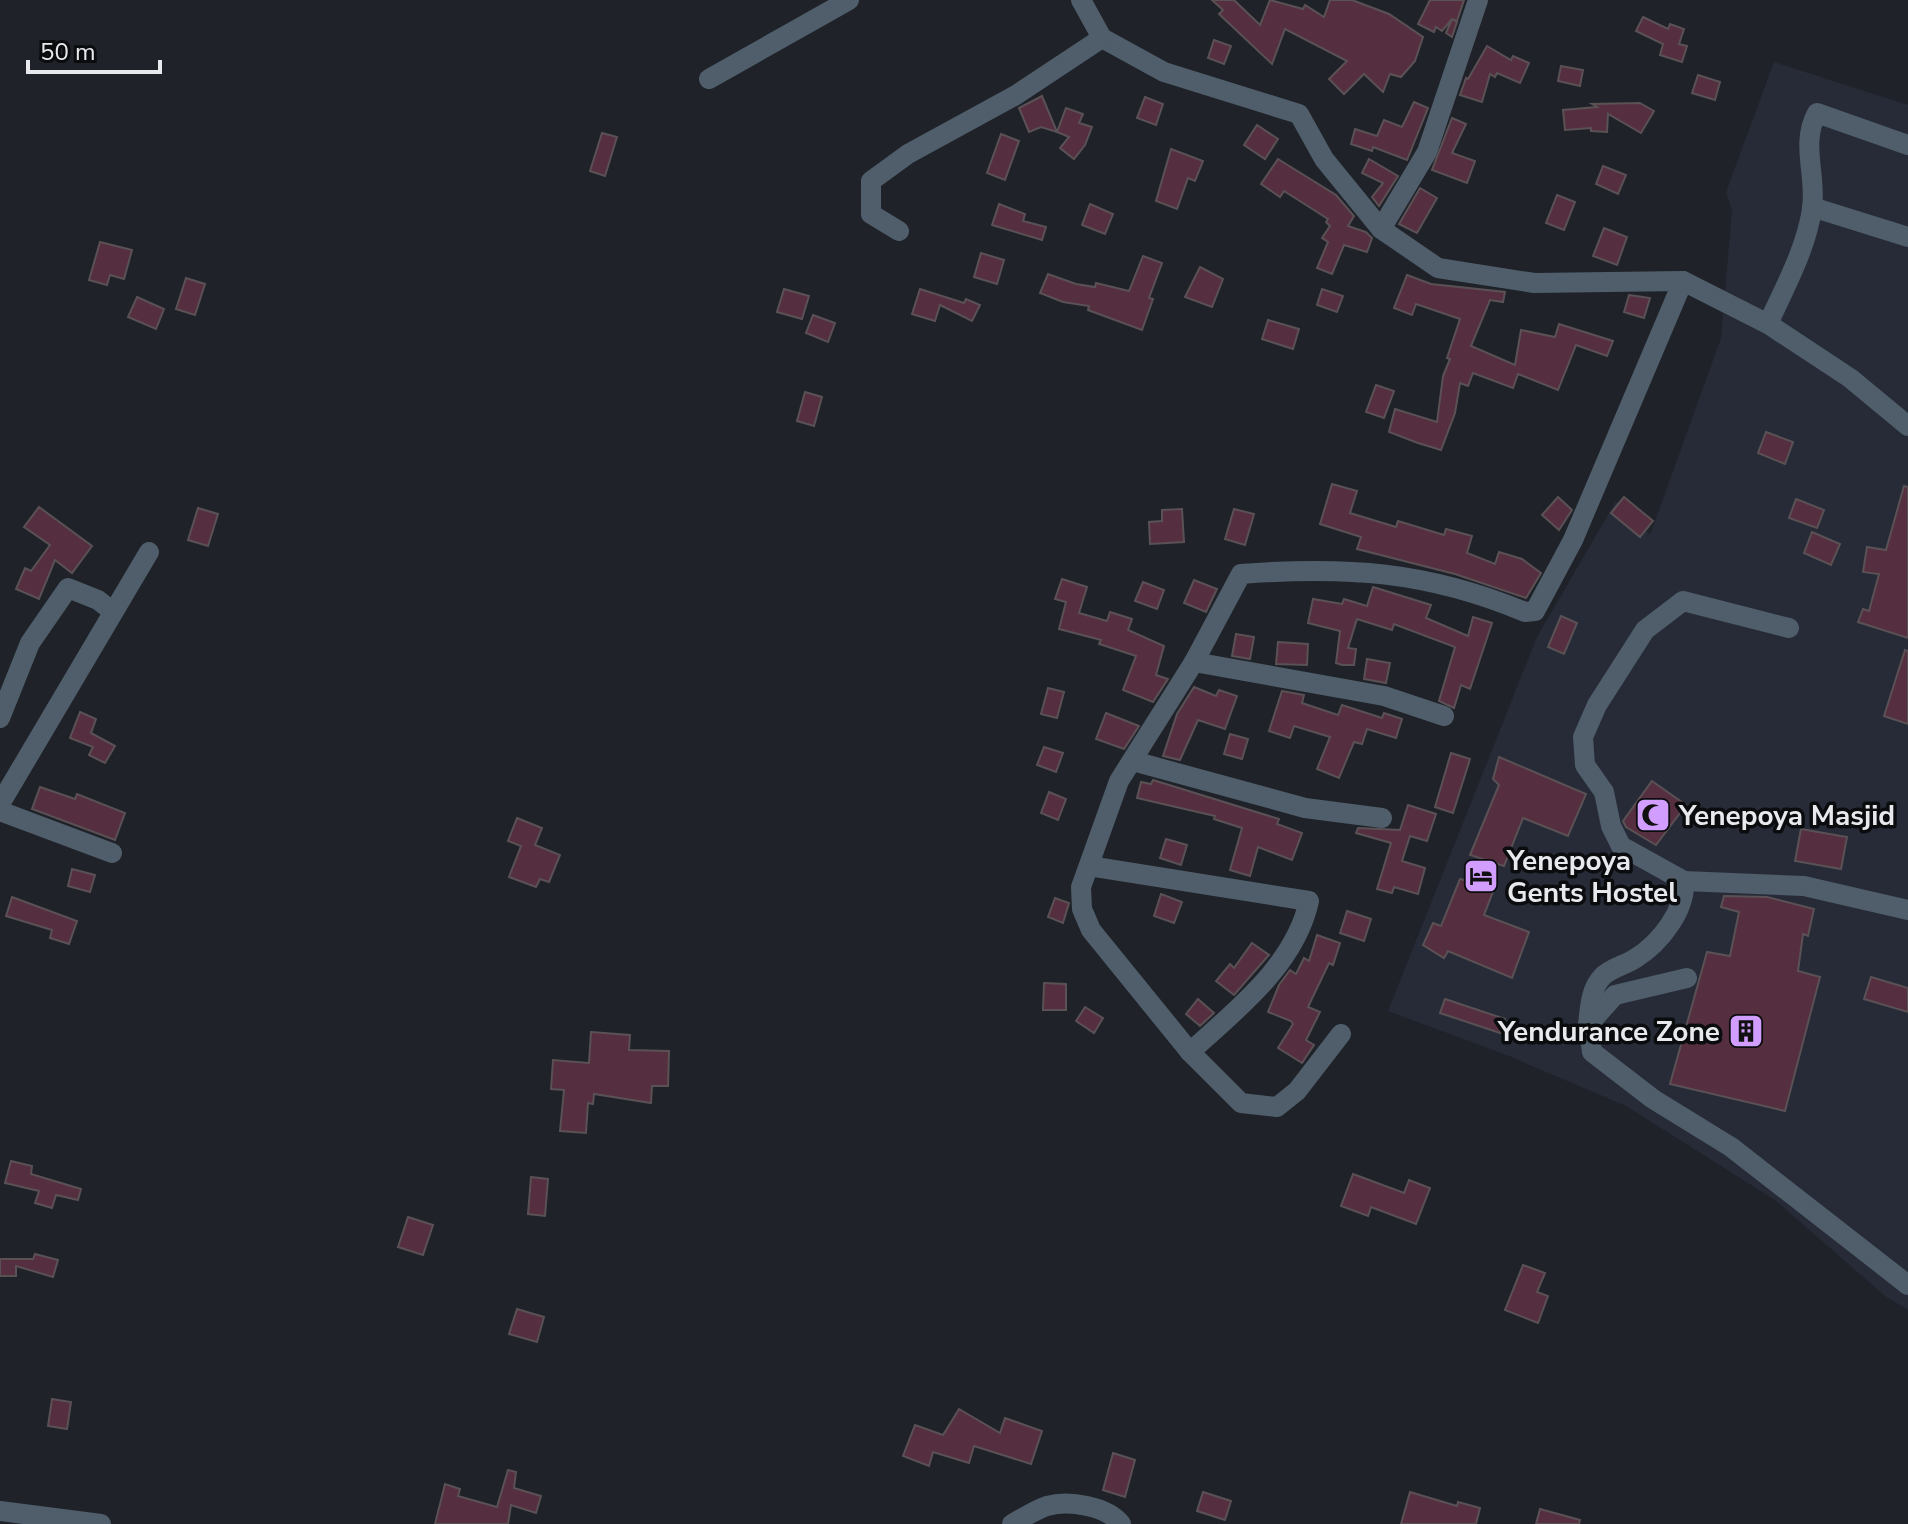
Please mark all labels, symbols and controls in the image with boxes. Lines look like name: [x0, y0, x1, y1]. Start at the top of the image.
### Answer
scale bar: [28, 24, 160, 74]
text: 50 m: [40, 36, 96, 68]
mosque icon: Yenepoya Masjid: [1634, 796, 1672, 834]
place label: Yenepoya Masjid: [1678, 797, 1895, 835]
place label: Yenepoya Gents Hostel: [1506, 842, 1677, 912]
hotel icon: Yenepoya Gents Hostel: [1462, 857, 1500, 895]
building icon: Yendurance Zone: [1727, 1012, 1765, 1050]
place label: Yendurance Zone: [1497, 1013, 1720, 1051]

